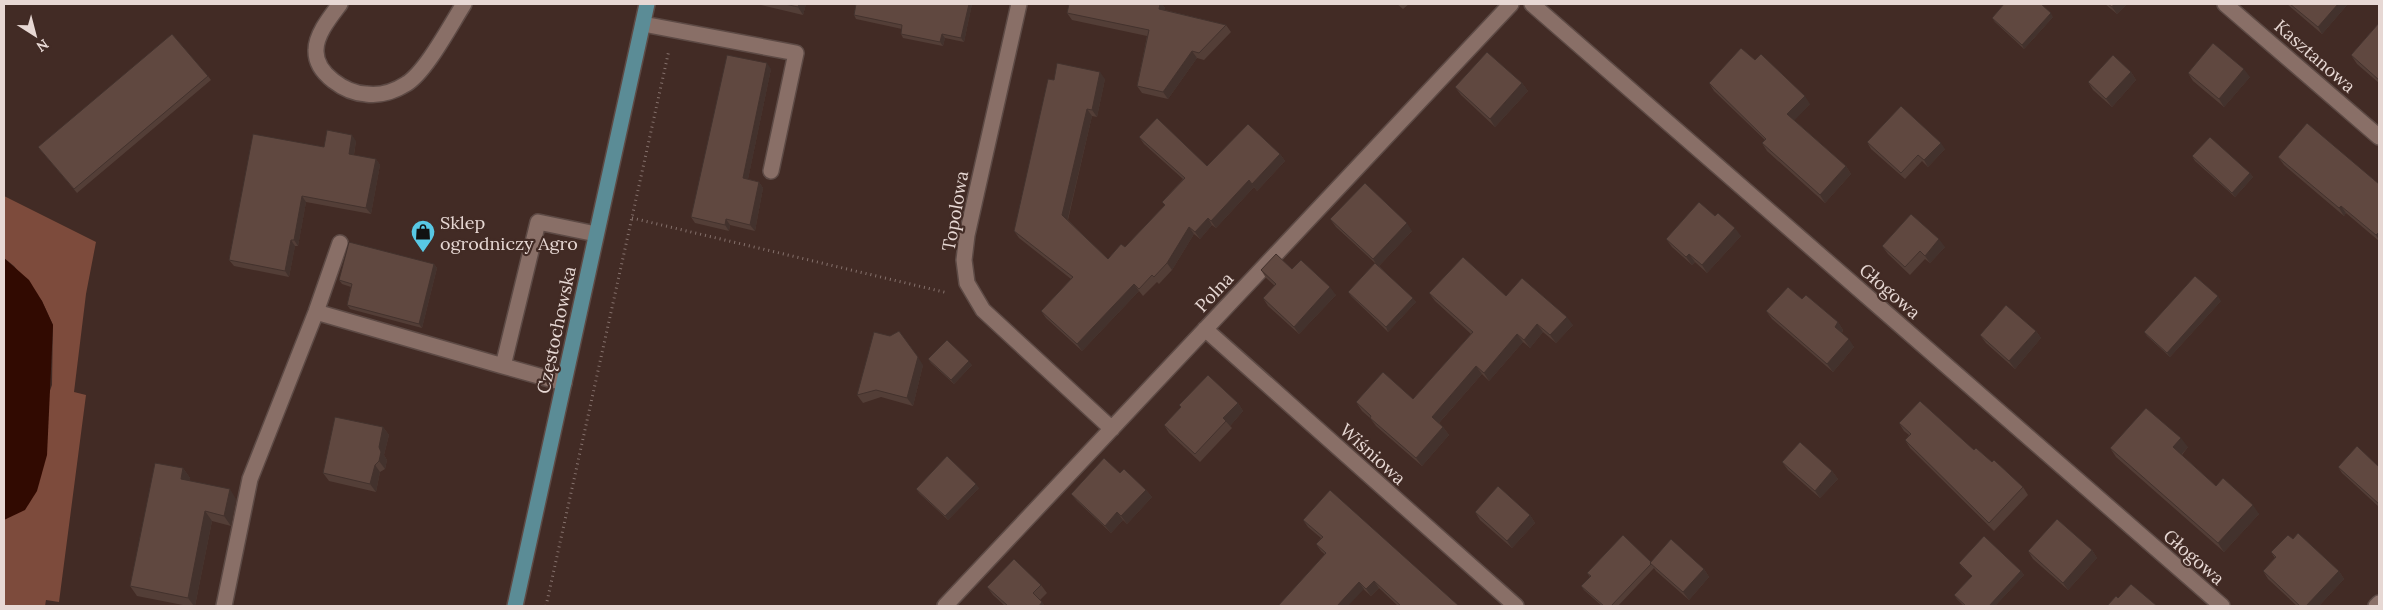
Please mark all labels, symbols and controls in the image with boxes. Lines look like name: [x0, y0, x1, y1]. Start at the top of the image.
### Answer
north arrow: [10, 10, 60, 60]
street label: Kasztanowa: [2270, 14, 2360, 98]
text: N: [33, 35, 52, 56]
street label: Topolowa: [937, 169, 973, 253]
place label: Sklep ogrodniczy Agro: [440, 211, 578, 255]
shop icon: Sklep ogrodniczy Agro: [410, 219, 436, 253]
street label: Głogowa: [1855, 258, 1925, 324]
street label: Częstochowska: [531, 264, 581, 396]
street label: Polna: [1190, 267, 1238, 317]
street label: Wiśniowa: [1335, 418, 1411, 490]
street label: Głogowa: [2159, 524, 2229, 590]

